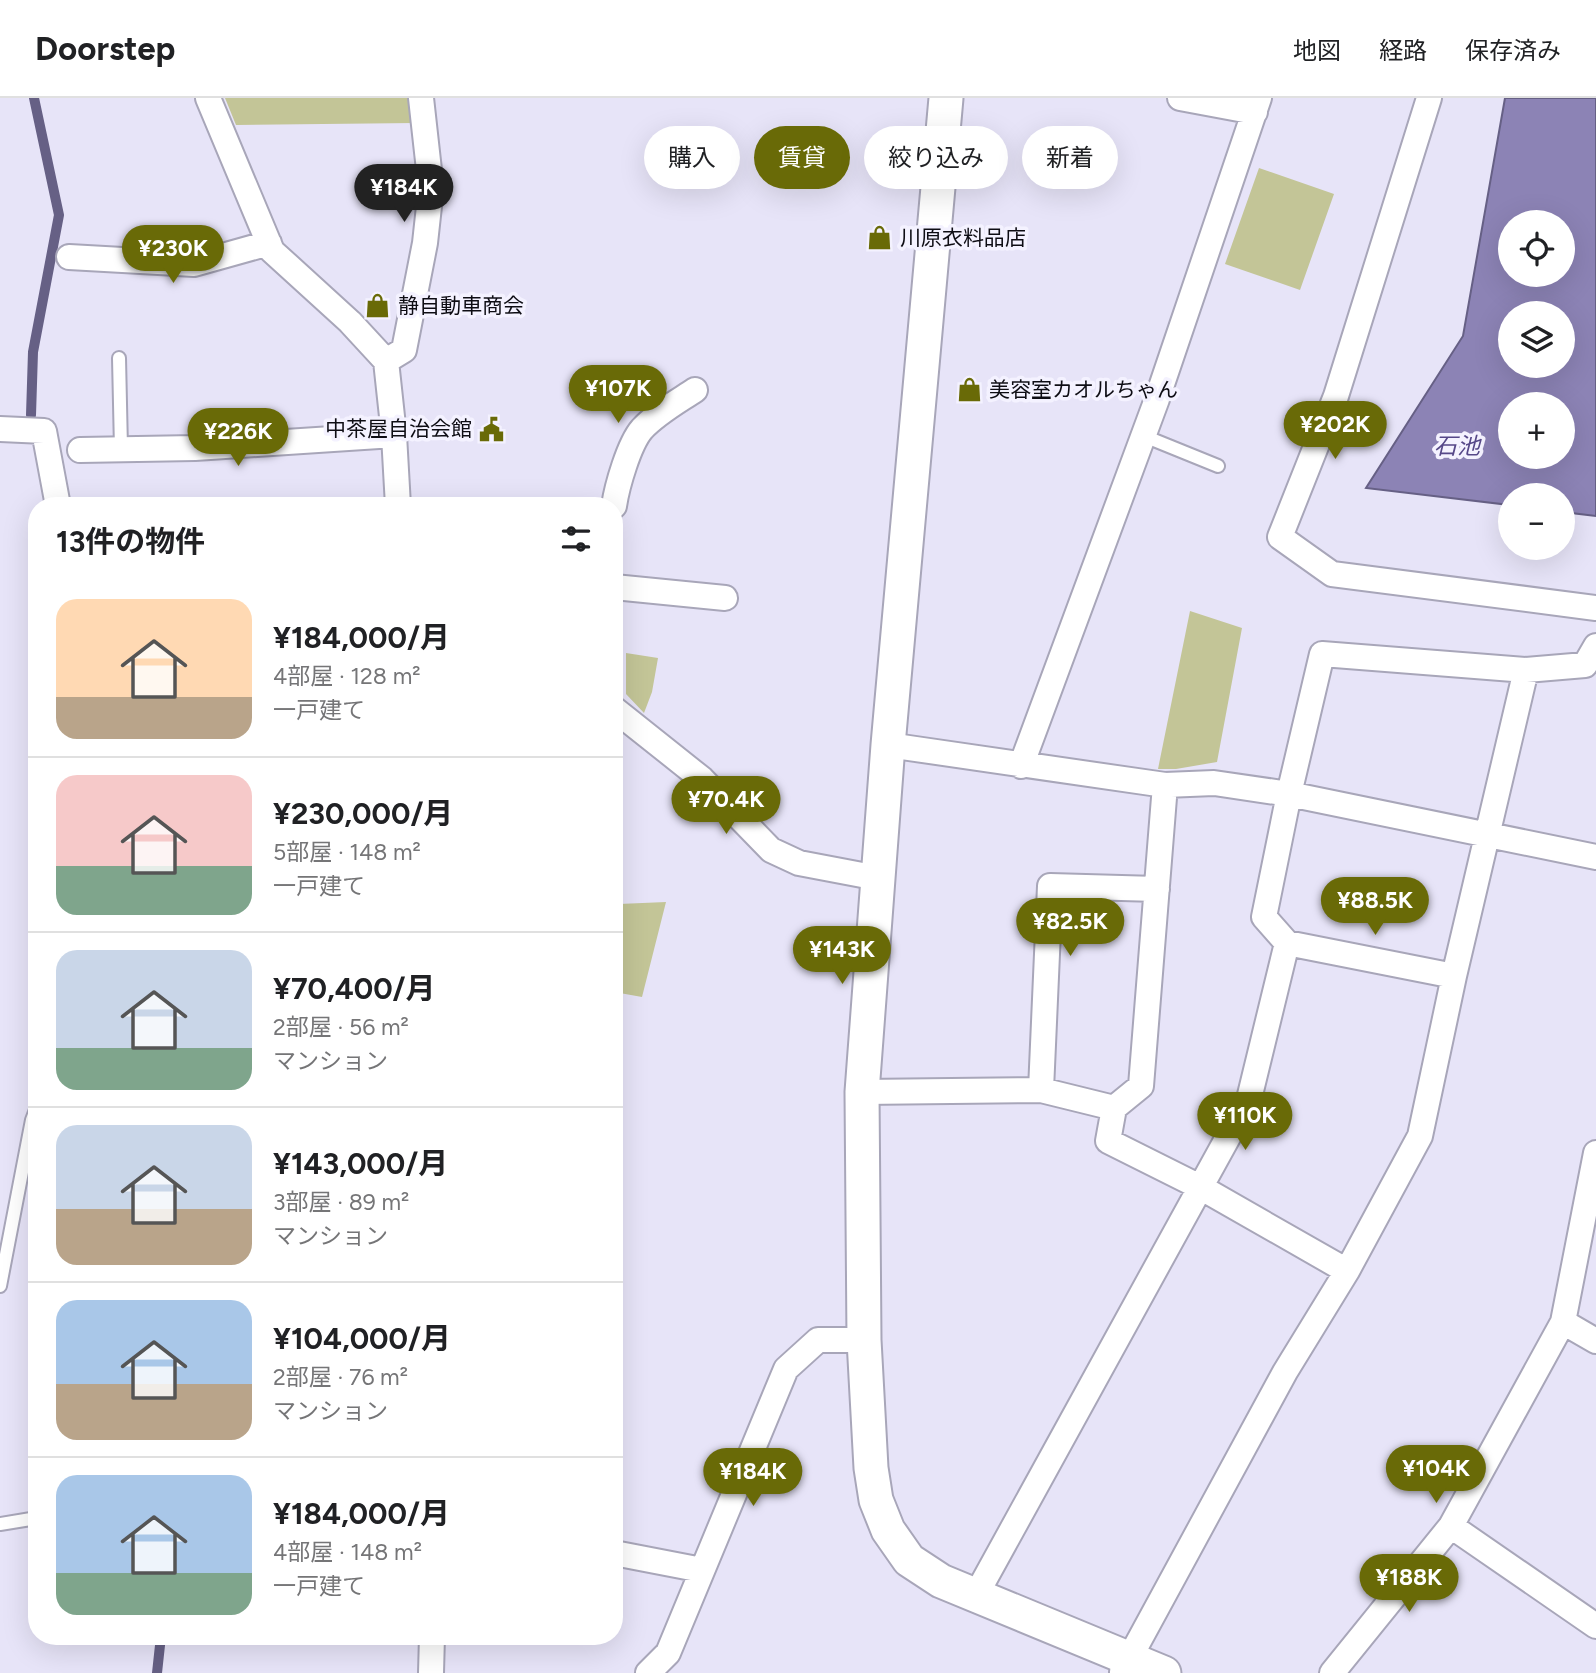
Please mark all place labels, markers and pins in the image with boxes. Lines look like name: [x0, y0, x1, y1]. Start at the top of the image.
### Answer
pin: ¥184K: [355, 164, 453, 224]
shop icon: 川原衣料品店: [866, 224, 894, 252]
place label: 川原衣料品店: [900, 225, 1026, 250]
pin: ¥230K: [124, 226, 222, 285]
shop icon: 静自動車商会: [364, 292, 392, 320]
place label: 静自動車商会: [398, 293, 524, 318]
pin: ¥107K: [569, 366, 667, 425]
shop icon: 美容室カオルちゃん: [955, 376, 983, 404]
place label: 美容室カオルちゃん: [989, 377, 1178, 402]
pin: ¥202K: [1286, 402, 1384, 461]
pin: ¥226K: [189, 408, 287, 468]
public building icon: 中茶屋自治会館: [478, 415, 506, 443]
place label: 中茶屋自治会館: [325, 416, 472, 441]
pin: ¥70.4K: [669, 776, 783, 836]
pin: ¥88.5K: [1318, 878, 1432, 937]
pin: ¥82.5K: [1013, 898, 1127, 958]
pin: ¥143K: [793, 926, 891, 986]
pin: ¥110K: [1196, 1093, 1294, 1152]
pin: ¥104K: [1387, 1446, 1485, 1505]
pin: ¥184K: [704, 1448, 802, 1508]
pin: ¥188K: [1360, 1554, 1458, 1614]

